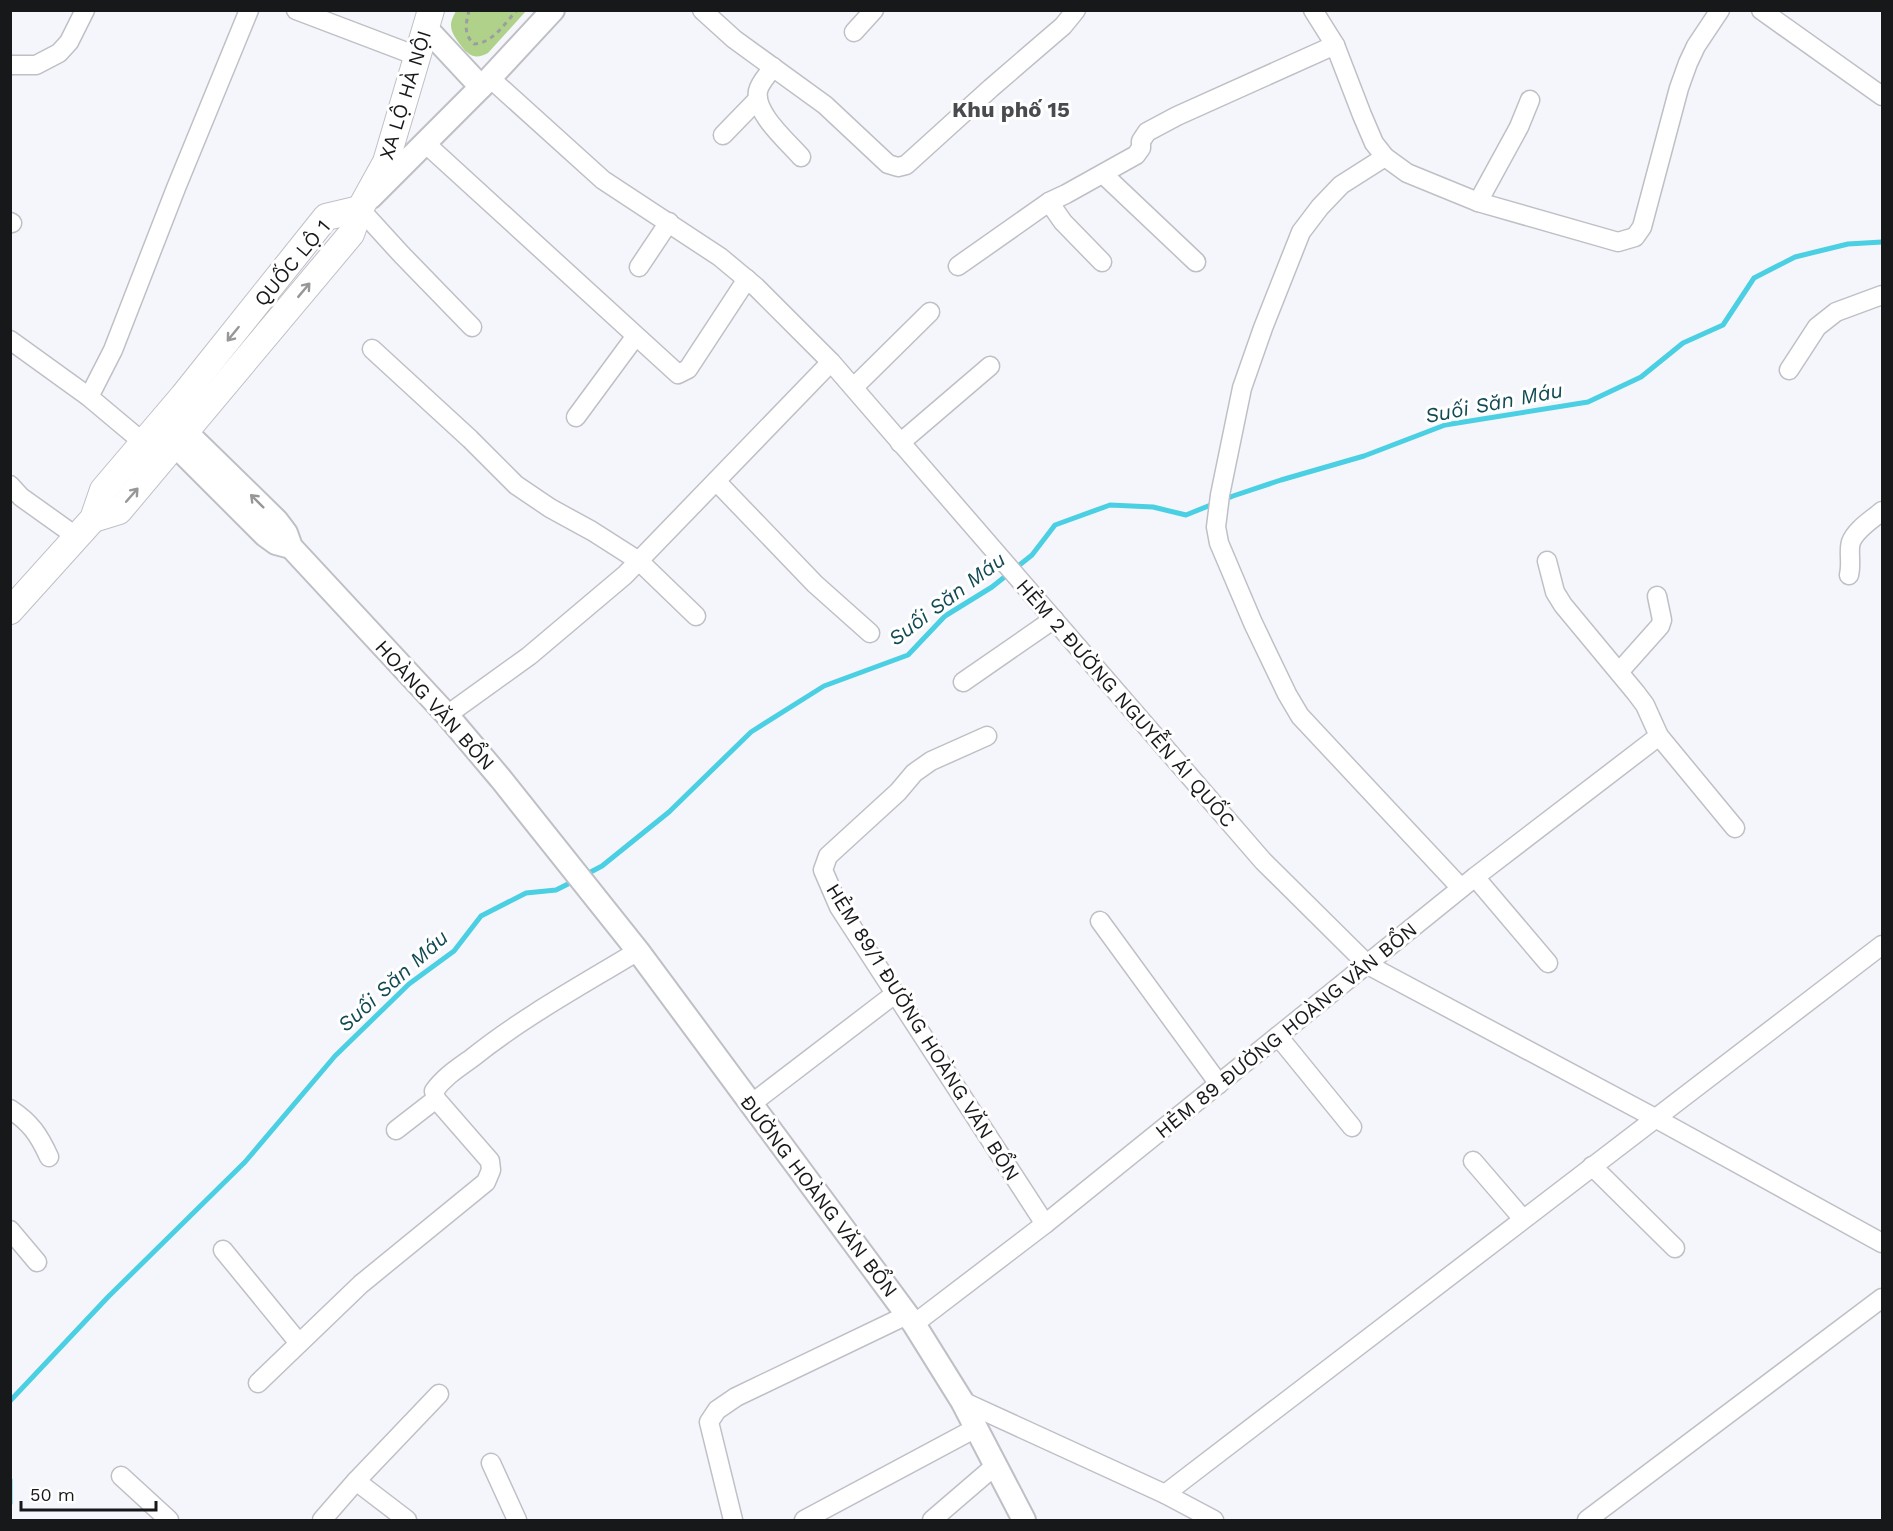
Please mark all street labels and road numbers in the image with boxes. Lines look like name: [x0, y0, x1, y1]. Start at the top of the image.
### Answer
street label: XA LỘ HÀ NỘI: [374, 28, 436, 162]
street label: QUỐC LỘ 1: [248, 214, 335, 311]
street label: HẺM 2 ĐƯỜNG NGUYỄN ÁI QUỐC: [1012, 573, 1242, 832]
street label: HOÀNG VĂN BỔN: [370, 634, 500, 775]
street label: HẺM 89/1 ĐƯỜNG HOÀNG VĂN BỔN: [821, 878, 1026, 1185]
street label: HẺM 89 ĐƯỜNG HOÀNG VĂN BỔN: [1150, 916, 1422, 1143]
street label: ĐƯỜNG HOÀNG VĂN BỔN: [735, 1090, 904, 1302]

